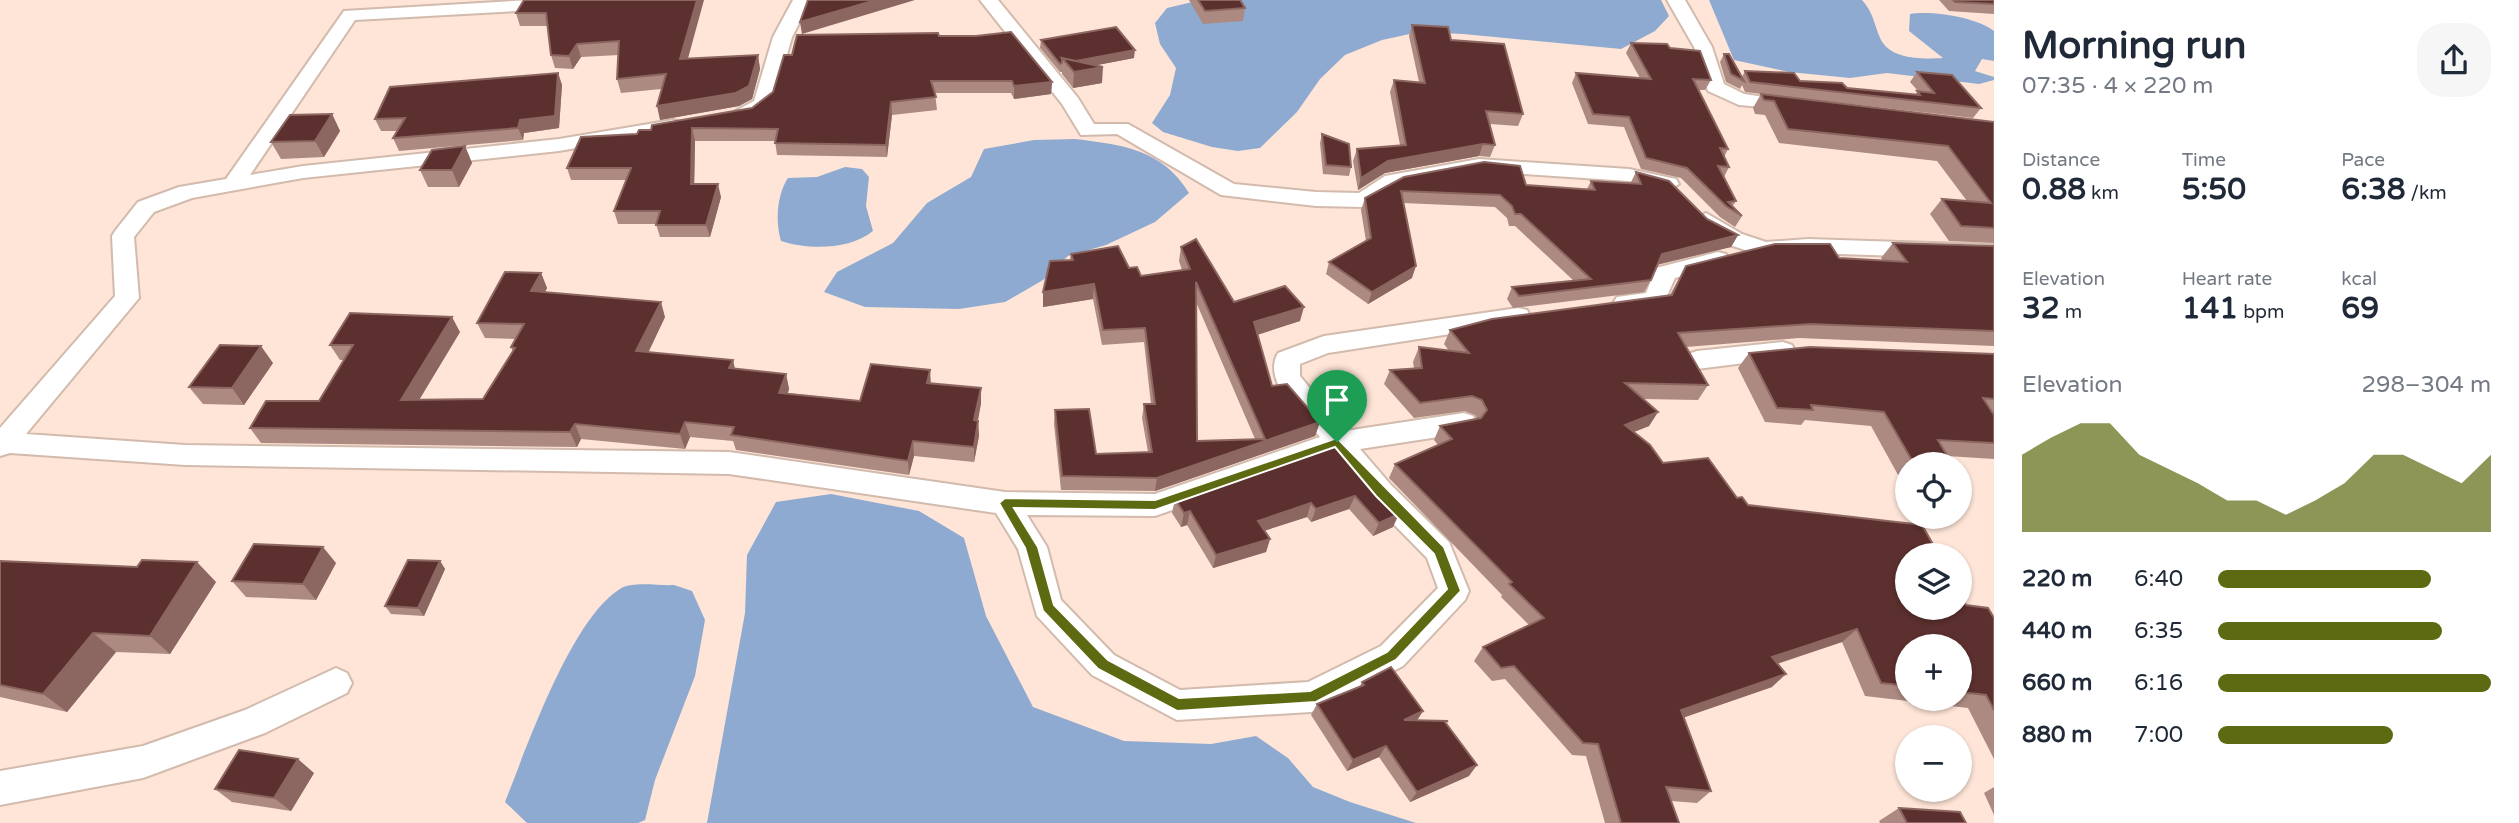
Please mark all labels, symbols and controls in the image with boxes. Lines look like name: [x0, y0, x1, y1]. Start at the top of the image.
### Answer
text: Morning run: [2022, 23, 2246, 69]
button: share: [2417, 23, 2491, 97]
text: 07:35 · 4 × 220 m: [2022, 72, 2213, 100]
text: Distance: [2022, 149, 2100, 171]
text: Time: [2182, 149, 2226, 171]
text: Pace: [2341, 149, 2385, 171]
text: 0.88: [2022, 171, 2086, 208]
text: 5:50: [2182, 171, 2246, 208]
text: 6:38: [2341, 171, 2406, 208]
text: km: [2086, 182, 2119, 204]
text: /km: [2406, 182, 2447, 204]
text: Elevation: [2022, 268, 2105, 290]
text: Heart rate: [2182, 268, 2272, 290]
text: kcal: [2341, 268, 2377, 290]
text: 32: [2022, 290, 2060, 327]
text: 141: [2182, 290, 2238, 327]
text: 69: [2341, 290, 2379, 327]
text: m: [2060, 301, 2082, 323]
text: bpm: [2238, 301, 2285, 323]
pin: [1307, 370, 1367, 442]
text: Elevation: [2022, 371, 2123, 399]
text: 298–304 m: [2362, 371, 2491, 399]
icon: arrive: [1318, 381, 1356, 419]
map controls: [1895, 452, 1972, 802]
button: locate: [1895, 452, 1972, 529]
button: layers: [1895, 543, 1972, 620]
text: 220 m: [2022, 565, 2092, 593]
text: 6:40: [2134, 565, 2183, 593]
text: 440 m: [2022, 617, 2092, 645]
text: 6:35: [2134, 617, 2183, 645]
button: +: [1895, 634, 1972, 711]
text: 660 m: [2022, 669, 2092, 697]
text: 6:16: [2134, 669, 2183, 697]
text: 880 m: [2022, 721, 2092, 749]
text: 7:00: [2134, 721, 2183, 749]
button: −: [1895, 725, 1972, 802]

